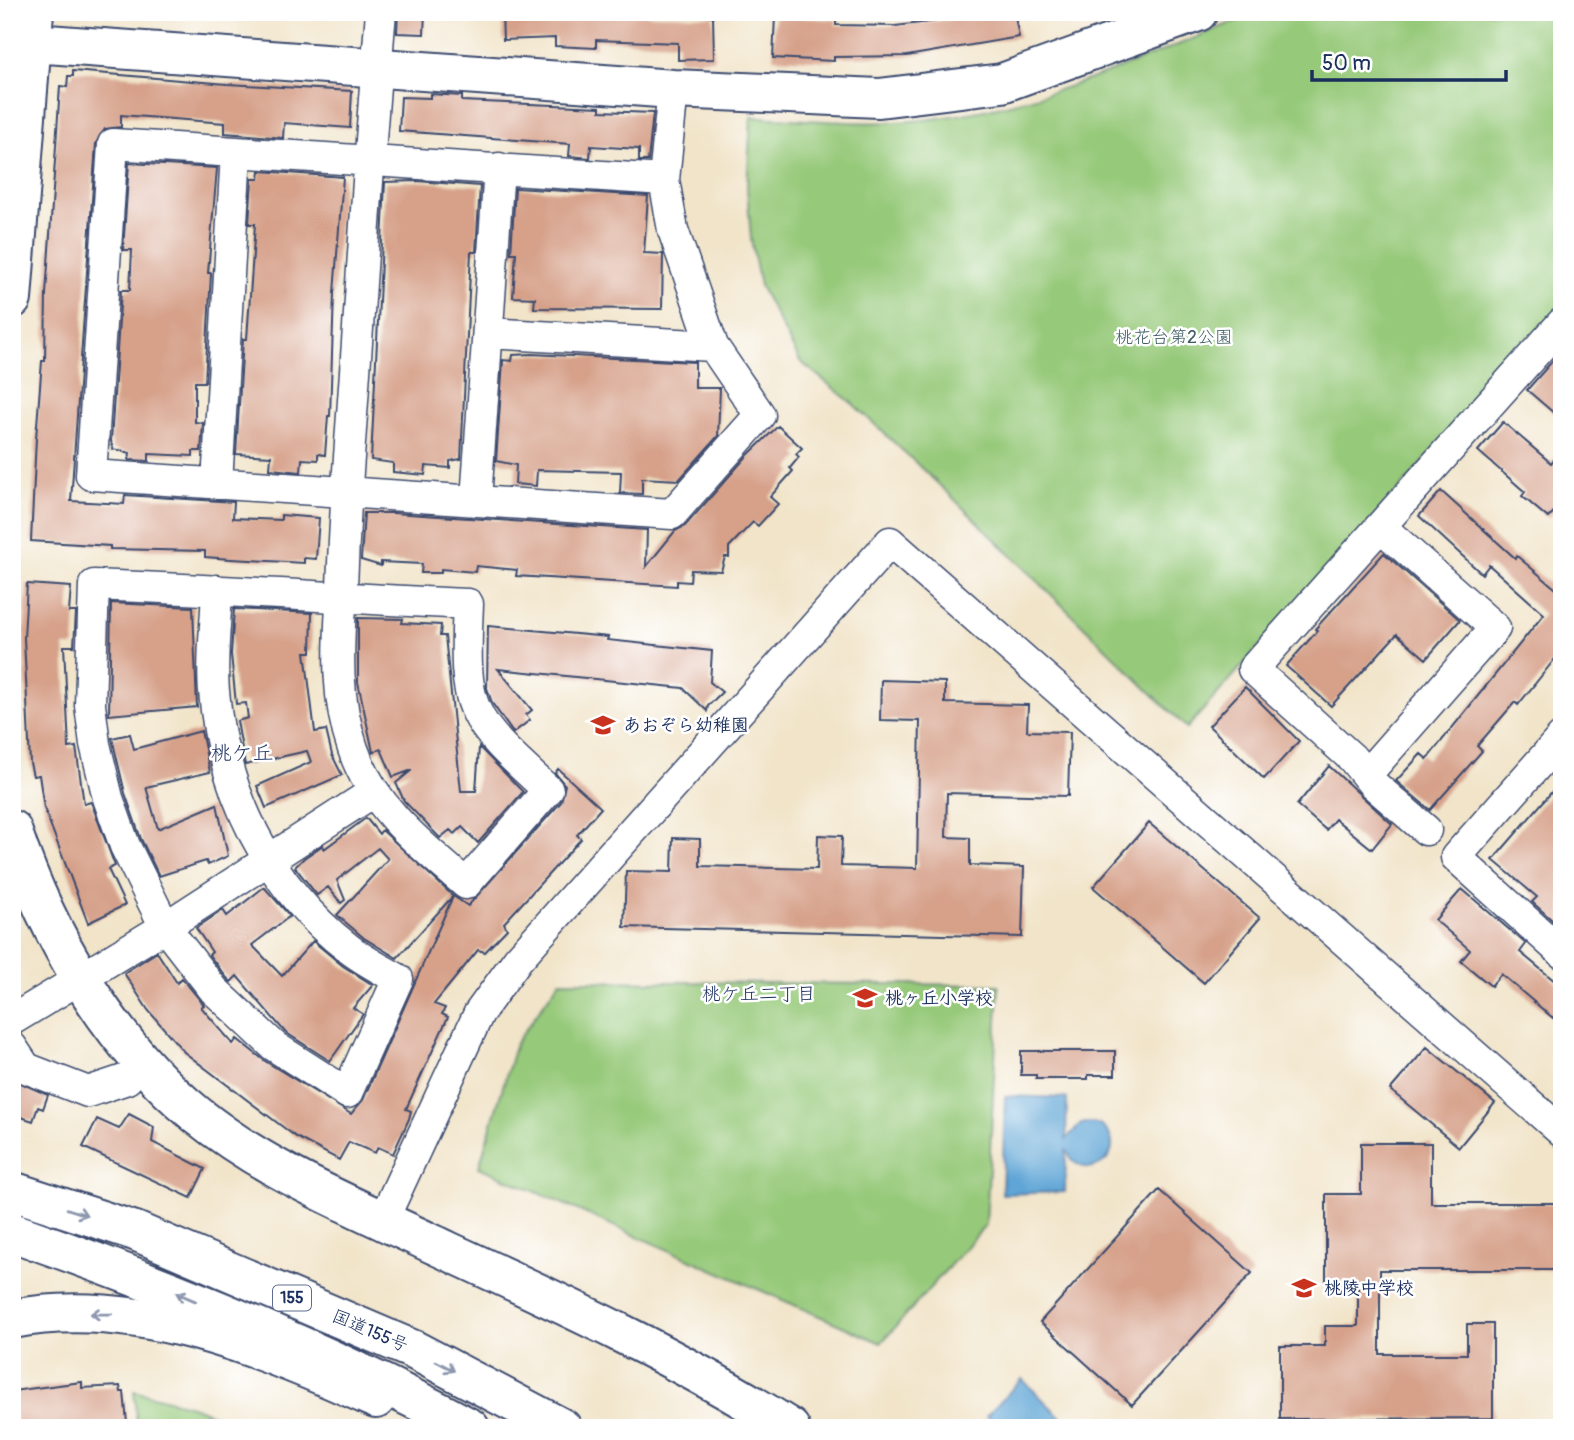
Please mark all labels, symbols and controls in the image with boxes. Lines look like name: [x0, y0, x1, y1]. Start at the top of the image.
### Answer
scale bar: [1312, 38, 1506, 82]
text: 50 m: [1322, 50, 1371, 77]
park label: 桃花台第2公園: [1115, 326, 1233, 349]
school or university icon: あおぞら幼稚園: [589, 711, 617, 739]
place label: あおぞら幼稚園: [623, 714, 749, 737]
district label: 桃ケ丘: [211, 740, 274, 767]
district label: 桃ケ丘二丁目: [702, 982, 816, 1006]
school or university icon: 桃ヶ丘小学校: [851, 984, 879, 1012]
place label: 桃ヶ丘小学校: [885, 987, 993, 1010]
one-way arrow: [66, 1207, 88, 1219]
school or university icon: 桃陵中学校: [1290, 1274, 1318, 1302]
place label: 桃陵中学校: [1324, 1277, 1414, 1300]
road number: 155: [273, 1286, 311, 1310]
one-way arrow: [175, 1290, 197, 1303]
street label: 国道155号: [328, 1305, 412, 1357]
one-way arrow: [89, 1308, 112, 1321]
one-way arrow: [434, 1360, 455, 1373]

